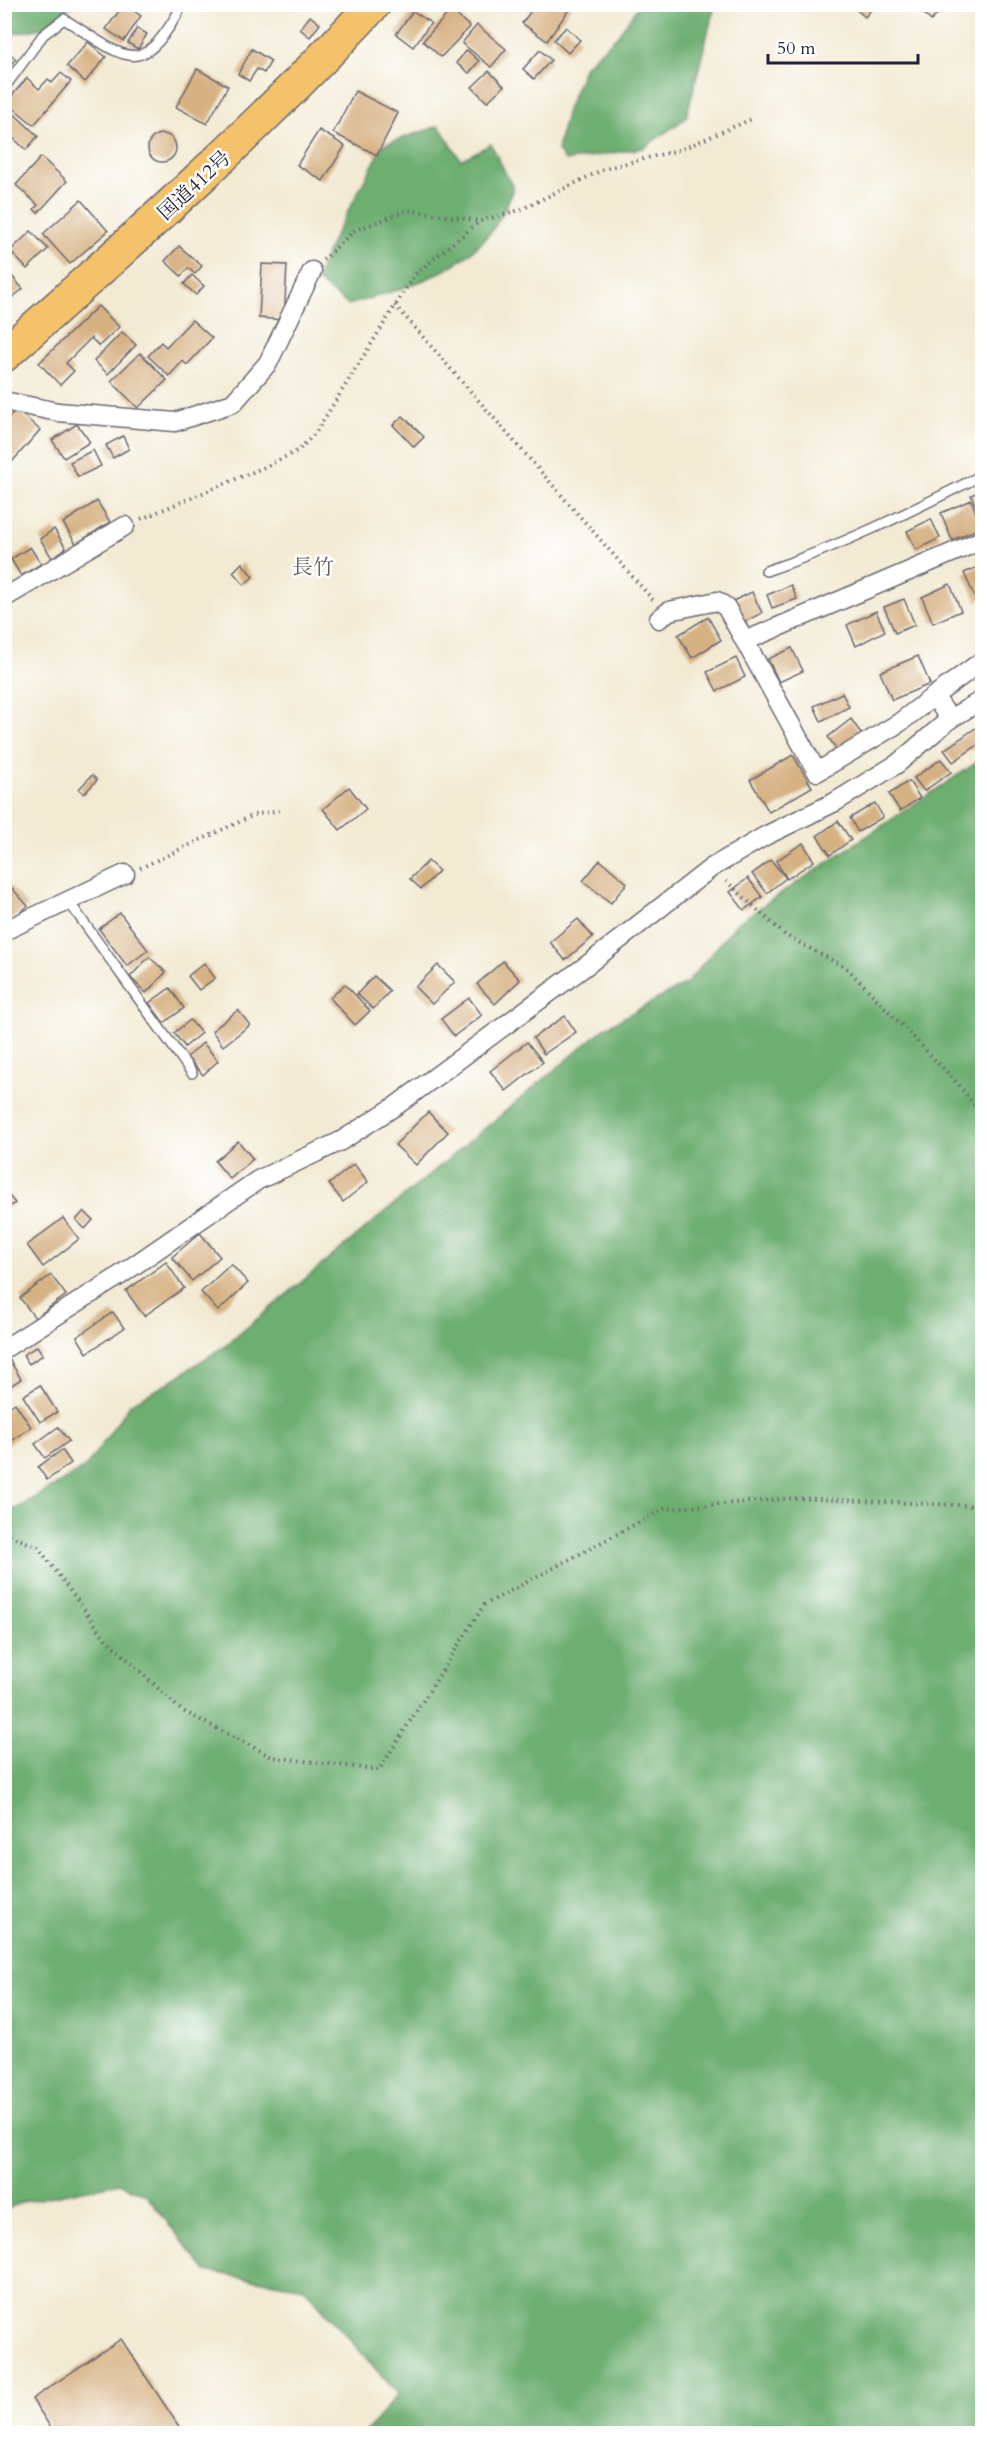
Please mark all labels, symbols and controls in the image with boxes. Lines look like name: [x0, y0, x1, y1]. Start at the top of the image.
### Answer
scale bar: [768, 27, 918, 65]
text: 50 m: [777, 36, 816, 61]
street label: 国道412号: [152, 145, 237, 226]
district label: 長竹: [292, 553, 334, 582]

